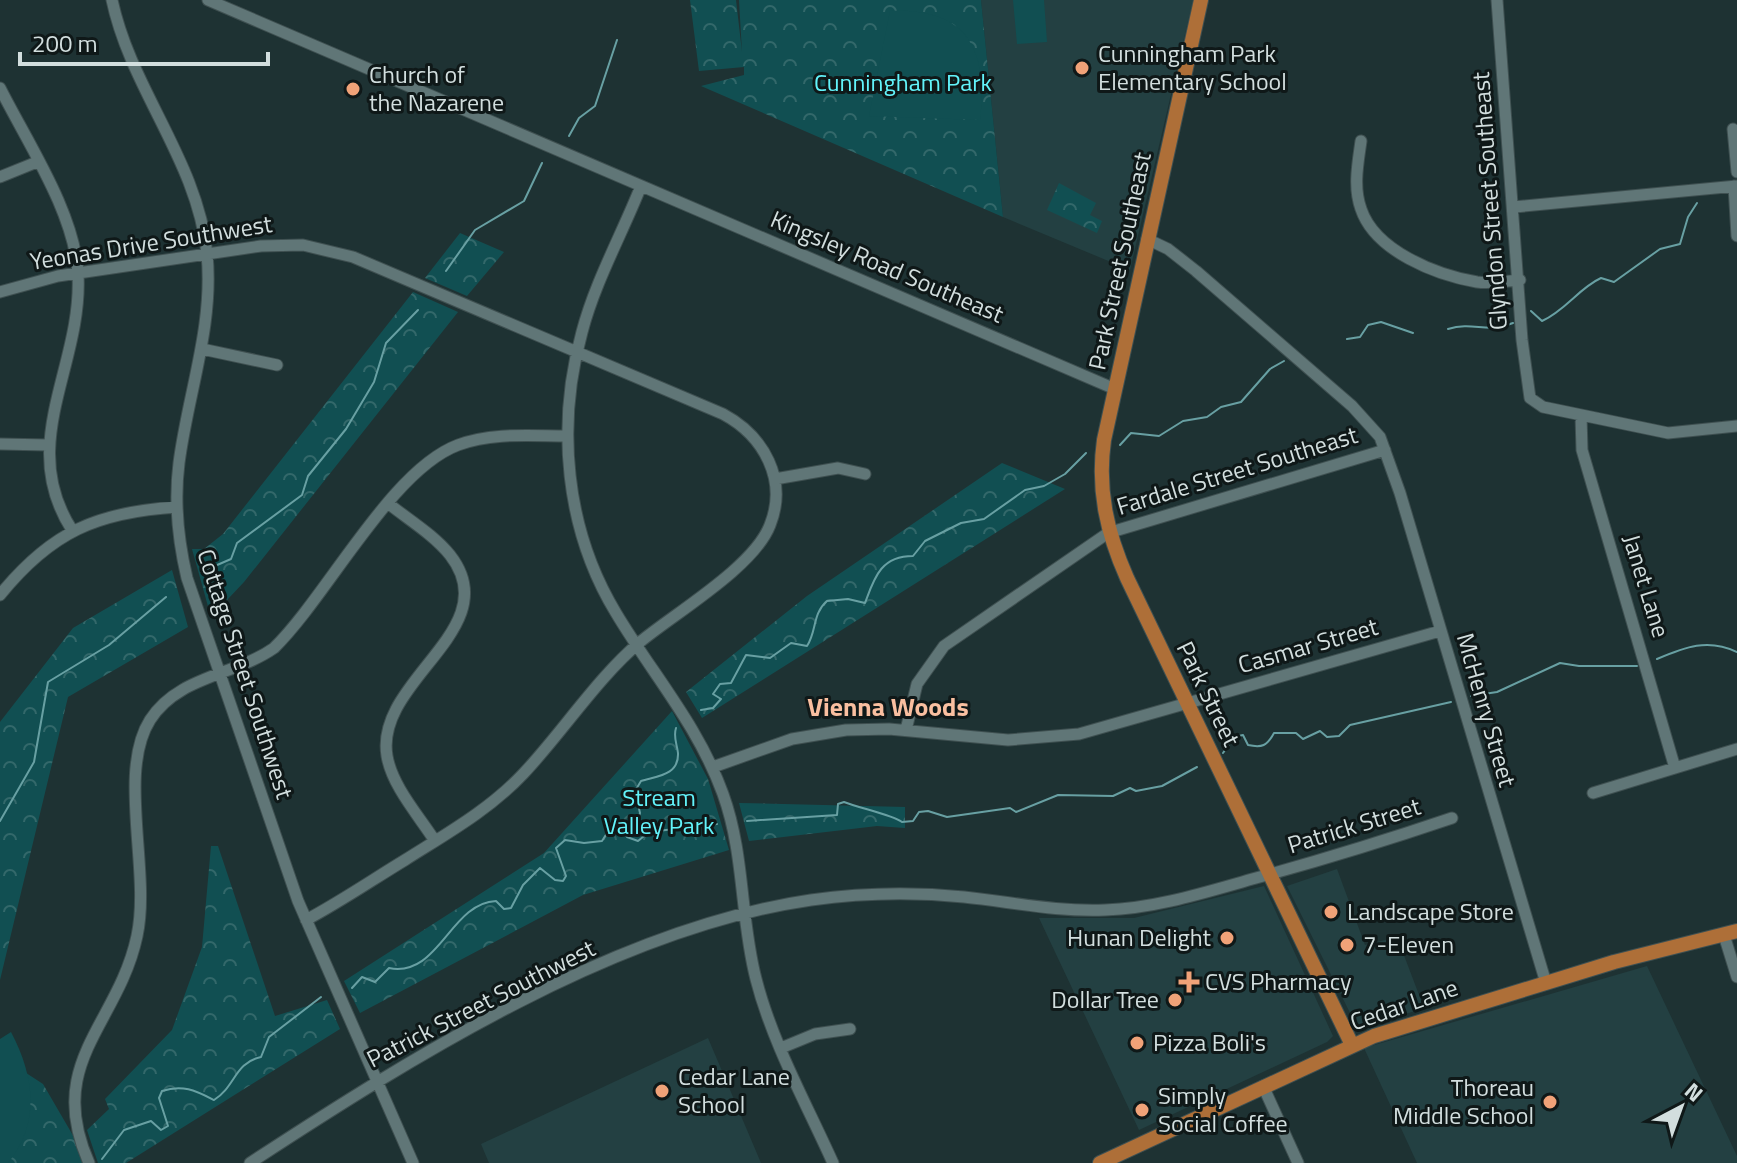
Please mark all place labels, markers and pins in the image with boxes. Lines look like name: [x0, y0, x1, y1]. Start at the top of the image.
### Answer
place label: Cunningham Park Elementary School: [1098, 35, 1287, 99]
place label: Church of the Nazarene: [369, 56, 504, 120]
marker: Cunningham Park Elementary School: [1073, 59, 1091, 77]
marker: Church of the Nazarene: [344, 80, 362, 98]
place label: Landscape Store: [1347, 893, 1514, 929]
marker: Landscape Store: [1322, 903, 1340, 921]
place label: Hunan Delight: [1067, 919, 1212, 955]
place label: 7-Eleven: [1363, 926, 1454, 962]
marker: Hunan Delight: [1218, 929, 1236, 947]
marker: 7-Eleven: [1338, 936, 1356, 954]
place label: CVS Pharmacy: [1205, 963, 1352, 999]
marker: CVS Pharmacy: [1180, 973, 1198, 991]
place label: Dollar Tree: [1051, 981, 1159, 1017]
marker: Dollar Tree: [1166, 991, 1184, 1009]
place label: Pizza Boli's: [1153, 1024, 1266, 1060]
marker: Pizza Boli's: [1128, 1034, 1146, 1052]
place label: Cedar Lane School: [678, 1058, 790, 1122]
place label: Thoreau Middle School: [1393, 1069, 1534, 1133]
place label: Simply Social Coffee: [1158, 1077, 1288, 1141]
marker: Cedar Lane School: [653, 1082, 671, 1100]
marker: Thoreau Middle School: [1541, 1093, 1559, 1111]
marker: Simply Social Coffee: [1133, 1101, 1151, 1119]

